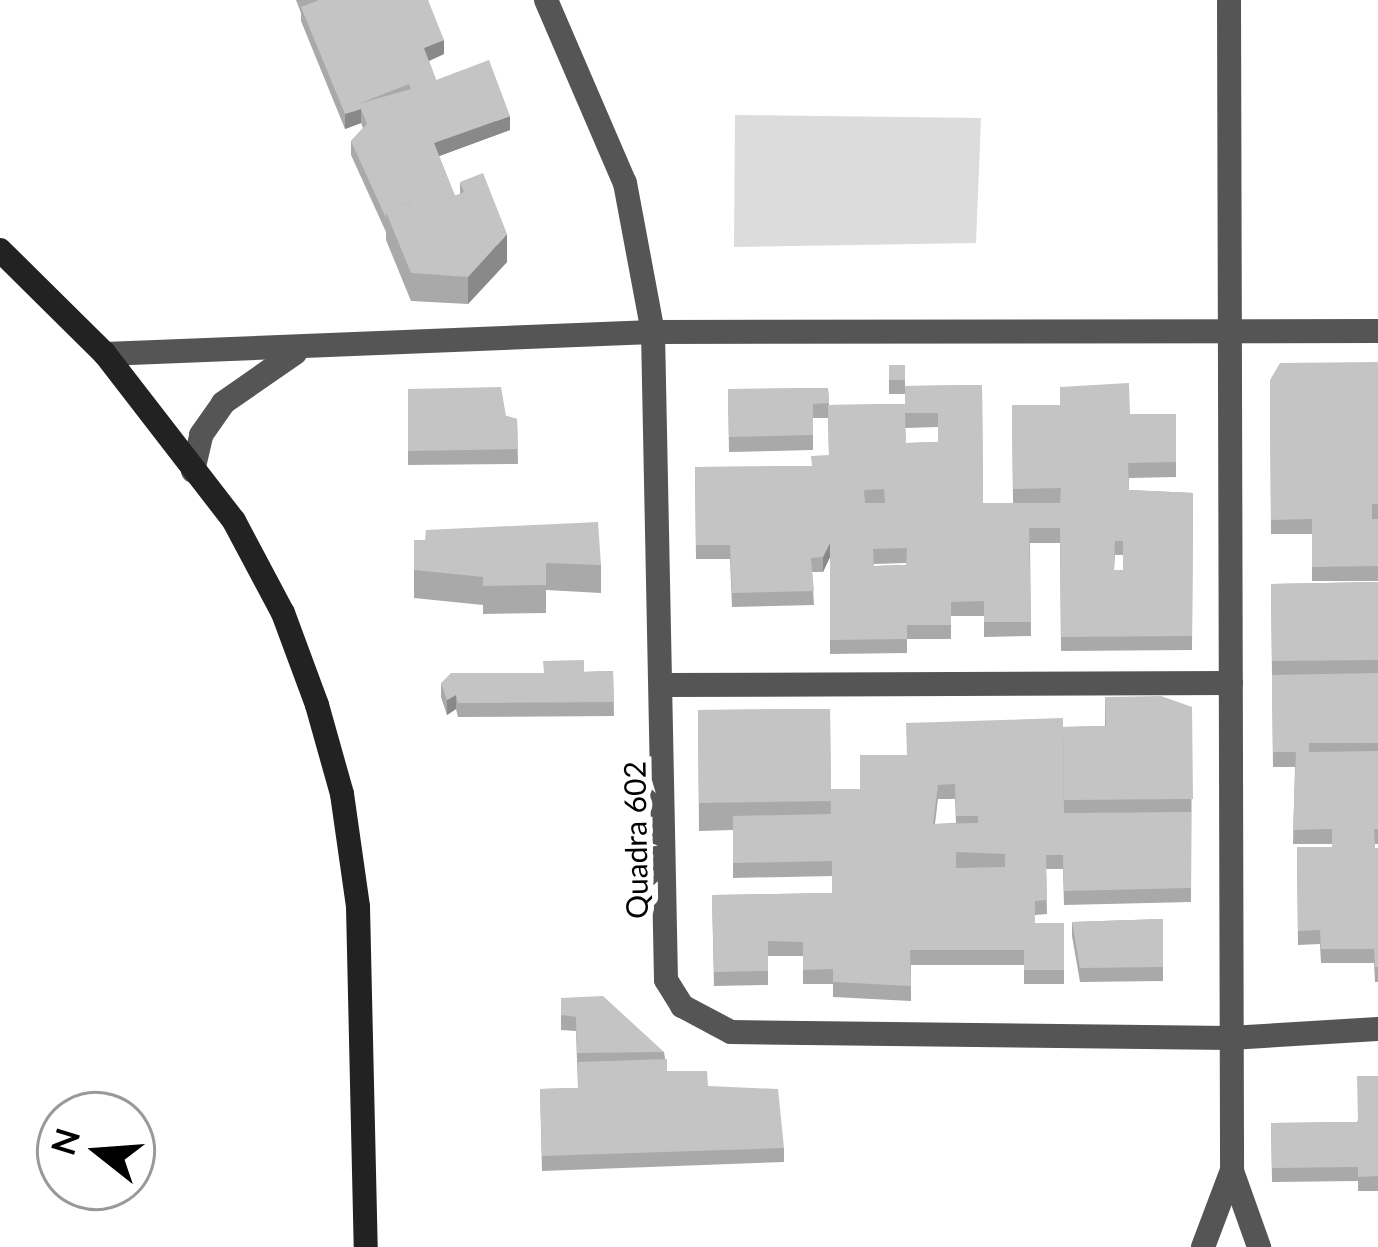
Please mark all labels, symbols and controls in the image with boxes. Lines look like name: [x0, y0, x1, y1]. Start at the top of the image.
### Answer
street label: Quadra 602: [616, 761, 654, 919]
north arrow: [36, 1091, 156, 1211]
text: N: [42, 1123, 87, 1159]

